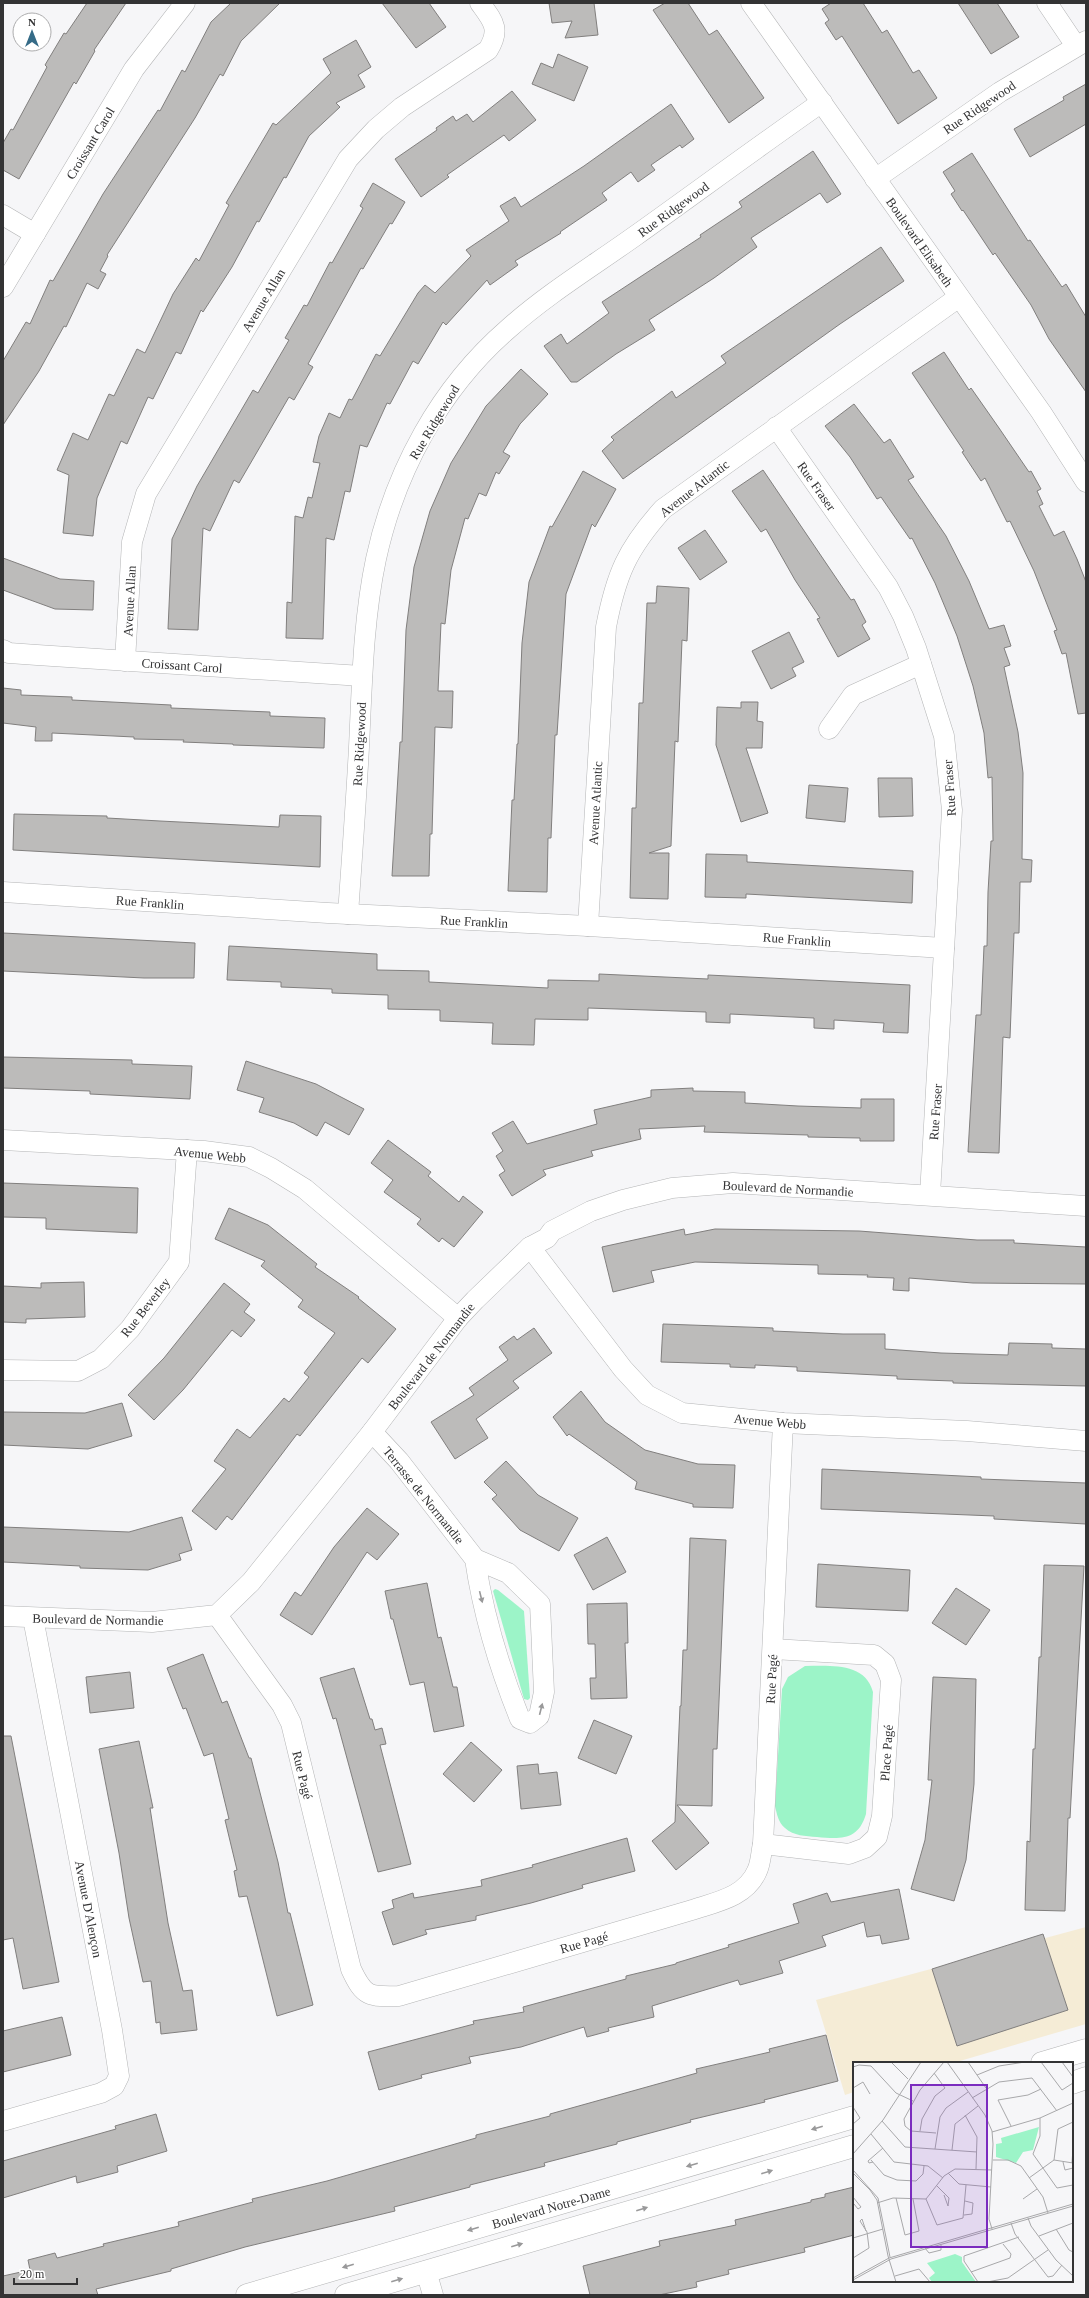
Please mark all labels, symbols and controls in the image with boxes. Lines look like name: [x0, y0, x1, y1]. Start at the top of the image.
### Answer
north arrow: [12, 12, 52, 52]
text: N: [28, 16, 36, 28]
street label: Rue Ridgewood: [940, 77, 1019, 137]
street label: Croissant Carol: [63, 104, 118, 182]
street label: Rue Ridgewood: [635, 178, 712, 240]
street label: Boulevard Elisabeth: [883, 195, 956, 290]
street label: Avenue Allan: [239, 266, 288, 335]
street label: Rue Ridgewood: [406, 382, 463, 462]
street label: Avenue Atlantic: [657, 457, 732, 520]
street label: Rue Fraser: [794, 459, 839, 514]
street label: Avenue Allan: [120, 565, 139, 637]
street label: Croissant Carol: [141, 655, 223, 676]
street label: Rue Ridgewood: [350, 701, 369, 786]
street label: Rue Fraser: [940, 759, 959, 817]
street label: Avenue Atlantic: [586, 761, 605, 845]
street label: Rue Franklin: [115, 893, 185, 912]
street label: Rue Franklin: [440, 912, 509, 931]
street label: Rue Franklin: [762, 930, 832, 949]
street label: Rue Fraser: [926, 1083, 945, 1141]
street label: Avenue Webb: [173, 1143, 247, 1166]
street label: Boulevard de Normandie: [722, 1178, 854, 1199]
street label: Rue Beverley: [118, 1274, 173, 1340]
street label: Boulevard de Normandie: [385, 1300, 478, 1413]
street label: Avenue Webb: [733, 1411, 807, 1432]
street label: Terrasse de Normandie: [380, 1444, 467, 1547]
one-way arrow: [478, 1591, 484, 1603]
street label: Boulevard de Normandie: [32, 1611, 164, 1628]
street label: Rue Pagé: [763, 1654, 780, 1704]
one-way arrow: [538, 1702, 544, 1715]
street label: Place Pagé: [877, 1724, 896, 1782]
street label: Rue Pagé: [289, 1749, 316, 1801]
street label: Avenue D'Alençon: [72, 1859, 105, 1959]
street label: Rue Pagé: [558, 1928, 610, 1957]
inset map: [853, 2062, 1073, 2282]
one-way arrow: [810, 2125, 822, 2131]
one-way arrow: [686, 2162, 698, 2168]
one-way arrow: [761, 2168, 773, 2174]
street label: Boulevard Notre-Dame: [490, 2183, 612, 2232]
one-way arrow: [636, 2205, 648, 2211]
one-way arrow: [467, 2226, 479, 2232]
one-way arrow: [512, 2242, 524, 2248]
scale bar: [14, 2260, 77, 2286]
one-way arrow: [342, 2263, 354, 2269]
text: 20 m: [20, 2267, 45, 2281]
one-way arrow: [391, 2277, 403, 2283]

